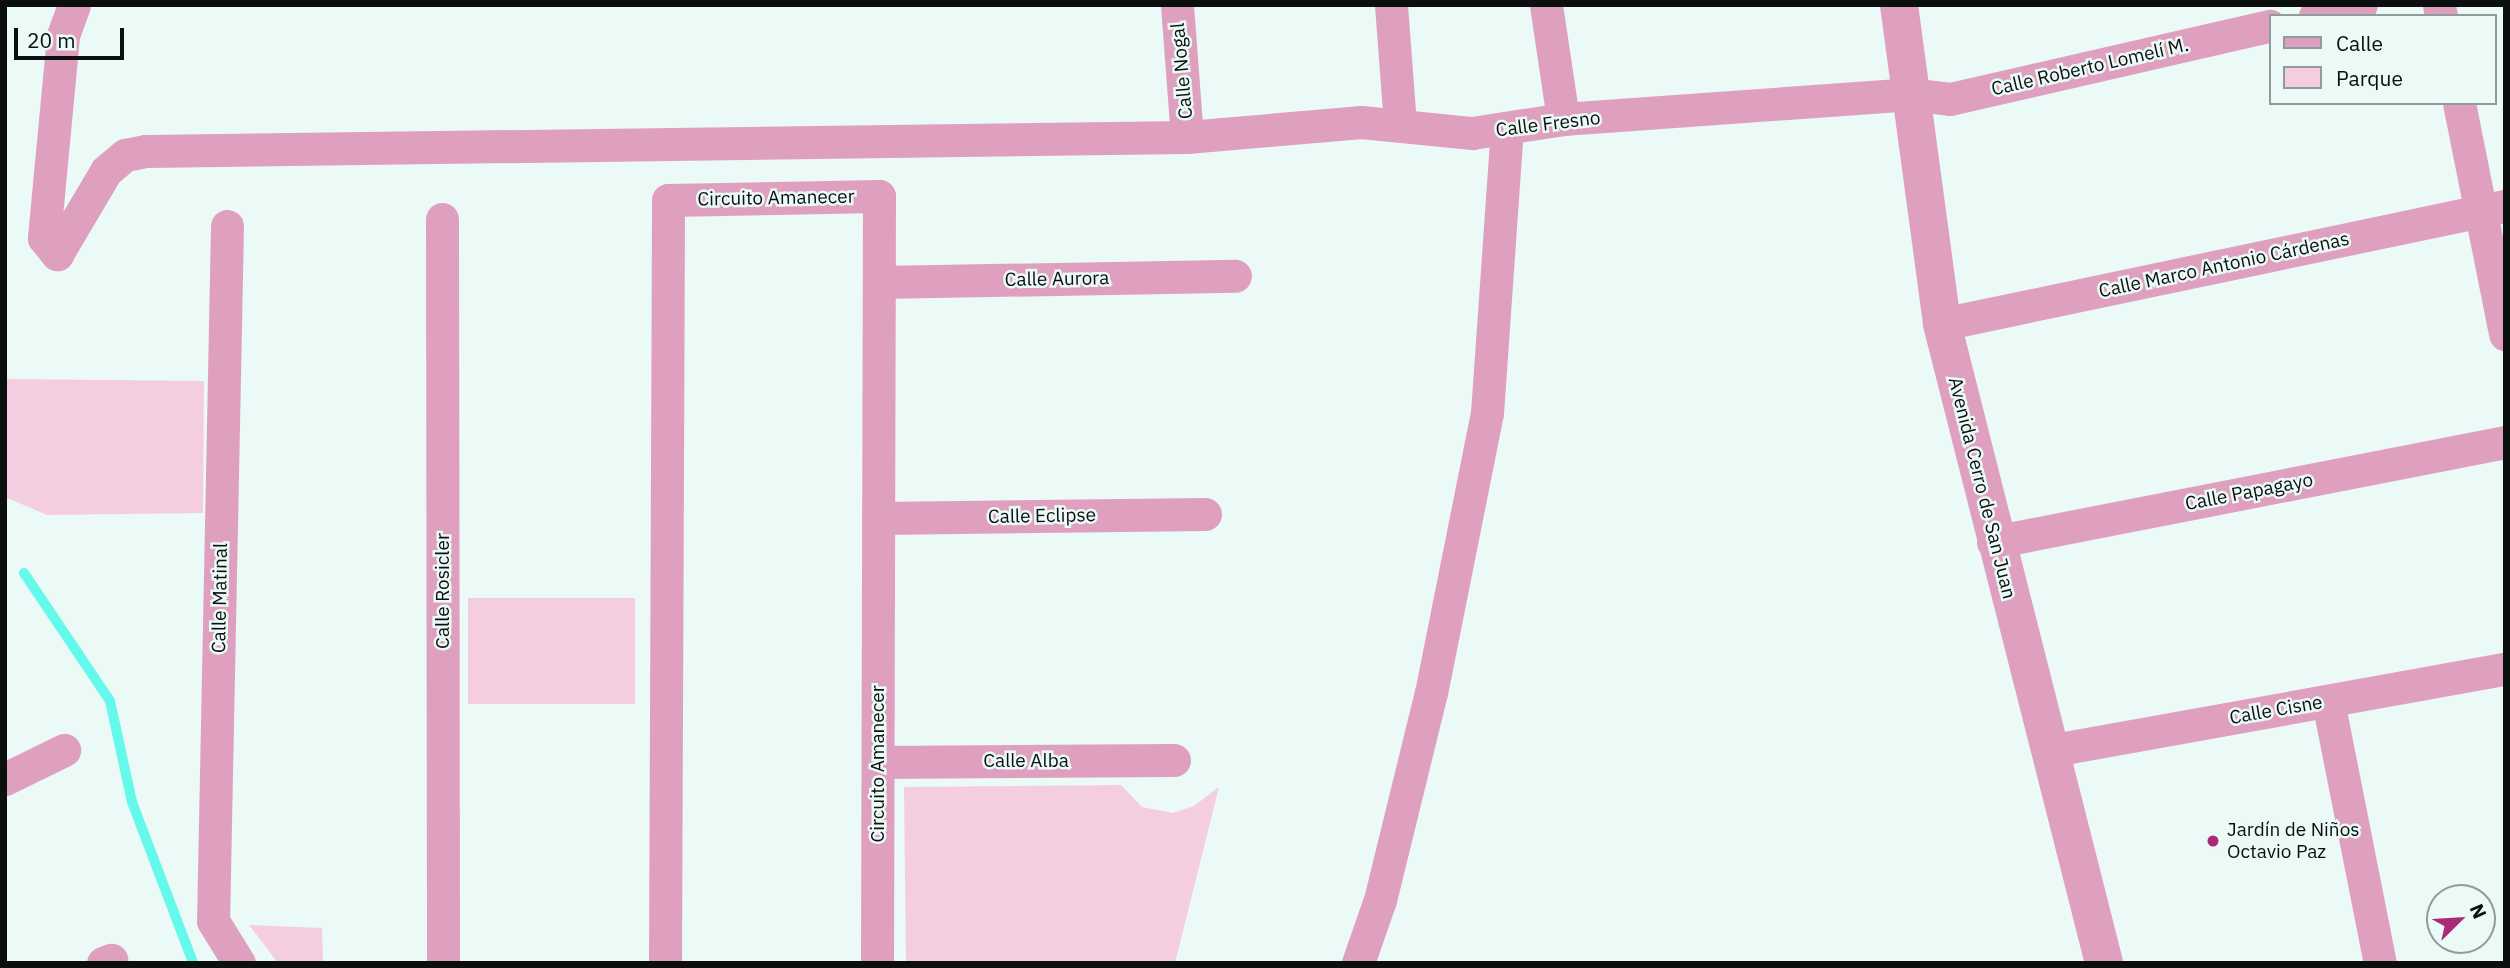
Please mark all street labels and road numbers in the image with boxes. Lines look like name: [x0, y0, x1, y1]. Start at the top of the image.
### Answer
street label: Calle Nogal: [1166, 22, 1198, 120]
street label: Calle Roberto Lomelí M.: [1989, 33, 2191, 101]
street label: Calle Fresno: [1494, 106, 1602, 142]
street label: Circuito Amanecer: [697, 185, 855, 211]
street label: Calle Marco Antonio Cárdenas: [2097, 227, 2351, 303]
street label: Calle Aurora: [1004, 267, 1110, 291]
street label: Avenida Cerro de San Juan: [1943, 375, 2021, 601]
street label: Calle Papagayo: [2183, 468, 2315, 516]
street label: Calle Eclipse: [988, 504, 1096, 528]
street label: Calle Rosicler: [432, 533, 454, 649]
street label: Calle Matinal: [208, 543, 232, 653]
street label: Circuito Amanecer: [867, 685, 889, 843]
street label: Calle Cisne: [2228, 691, 2324, 729]
street label: Calle Alba: [983, 750, 1069, 772]

